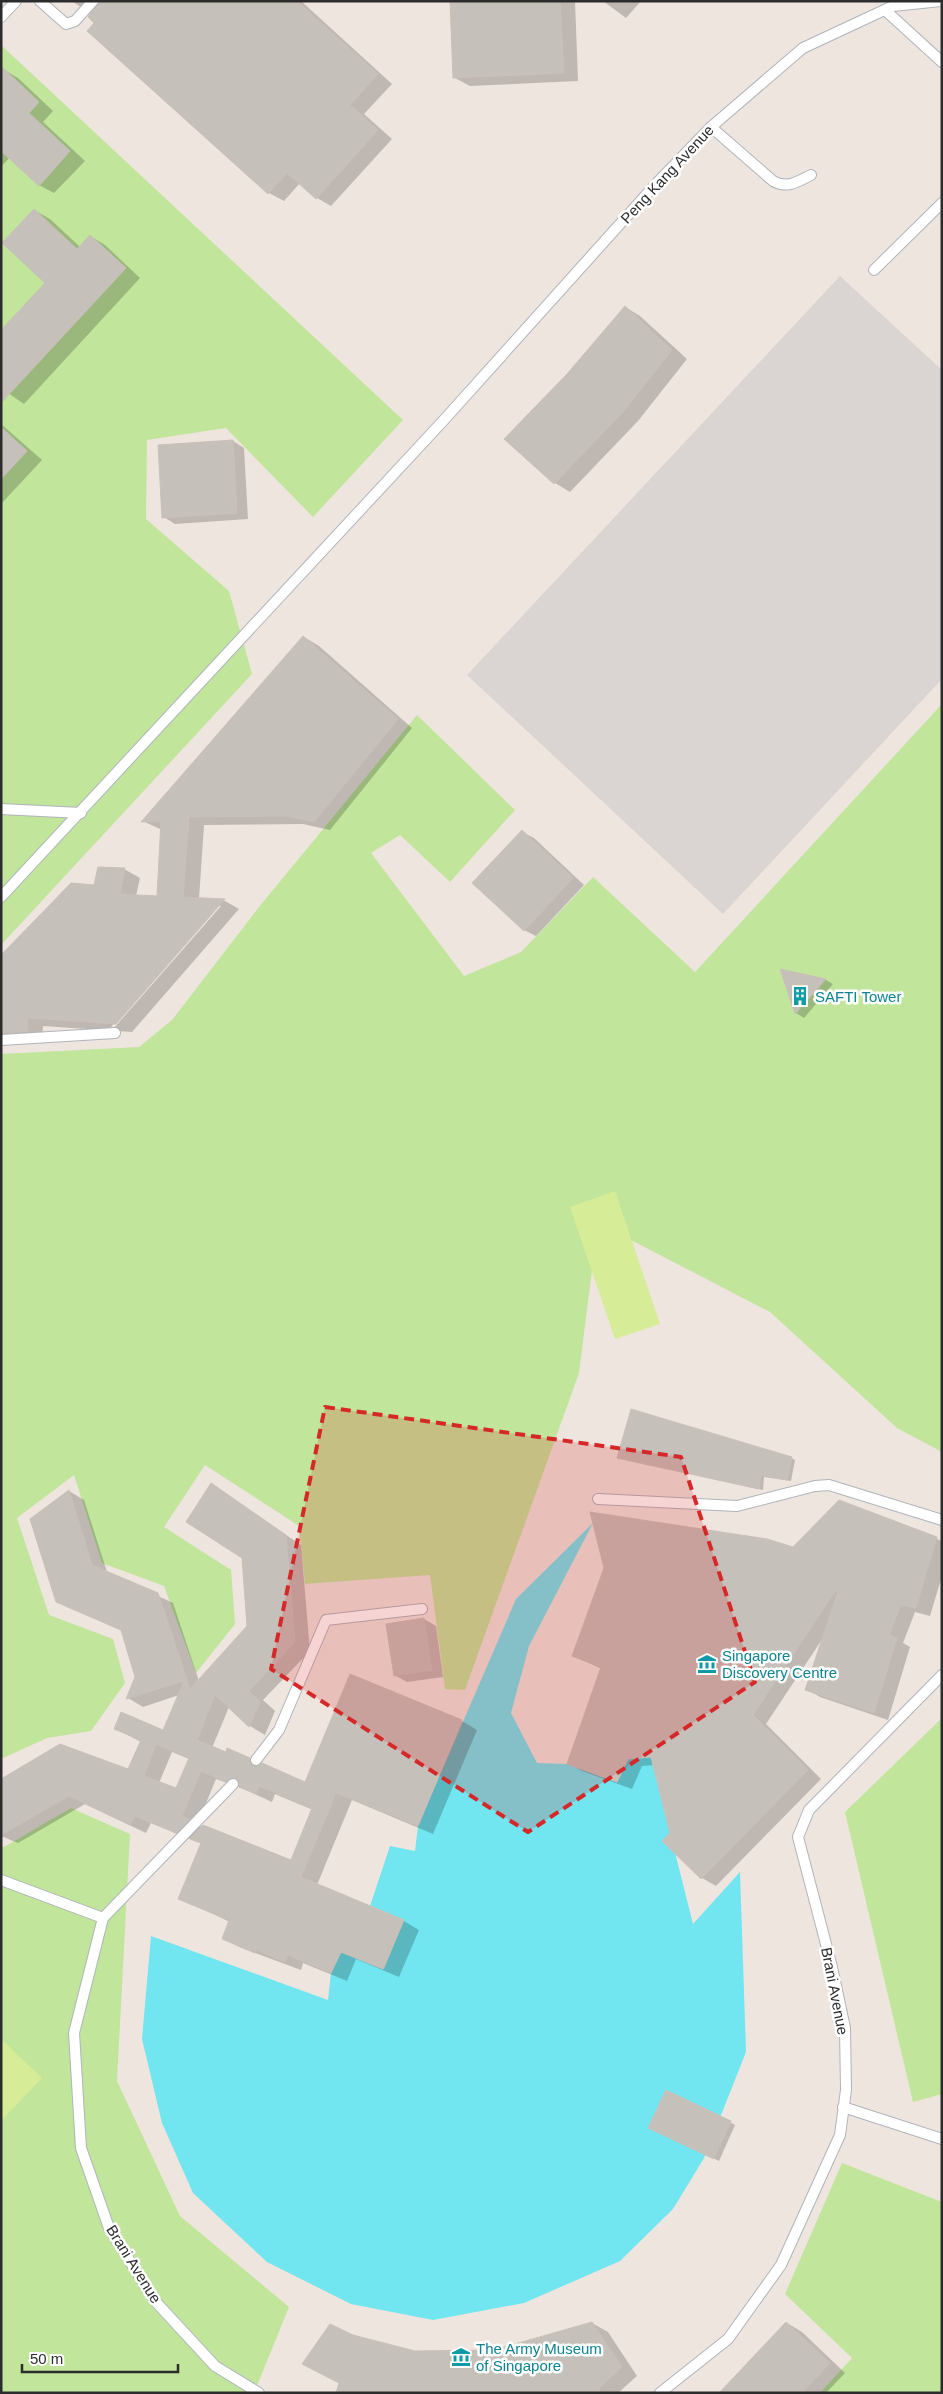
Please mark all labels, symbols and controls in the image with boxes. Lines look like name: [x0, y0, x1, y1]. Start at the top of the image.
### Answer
street label: Peng Kang Avenue: [617, 121, 717, 227]
building icon: SAFTI Tower: [789, 985, 811, 1007]
place label: SAFTI Tower: [815, 988, 901, 1005]
place label: Singapore Discovery Centre: [722, 1647, 837, 1681]
museum icon: Singapore Discovery Centre: [696, 1653, 718, 1675]
street label: Brani Avenue: [818, 1946, 852, 2036]
street label: Brani Avenue: [103, 2222, 165, 2306]
place label: The Army Museum of Singapore: [476, 2340, 602, 2374]
scale bar: [22, 2342, 179, 2374]
museum icon: The Army Museum of Singapore: [450, 2346, 472, 2368]
text: 50 m: [30, 2350, 63, 2367]

